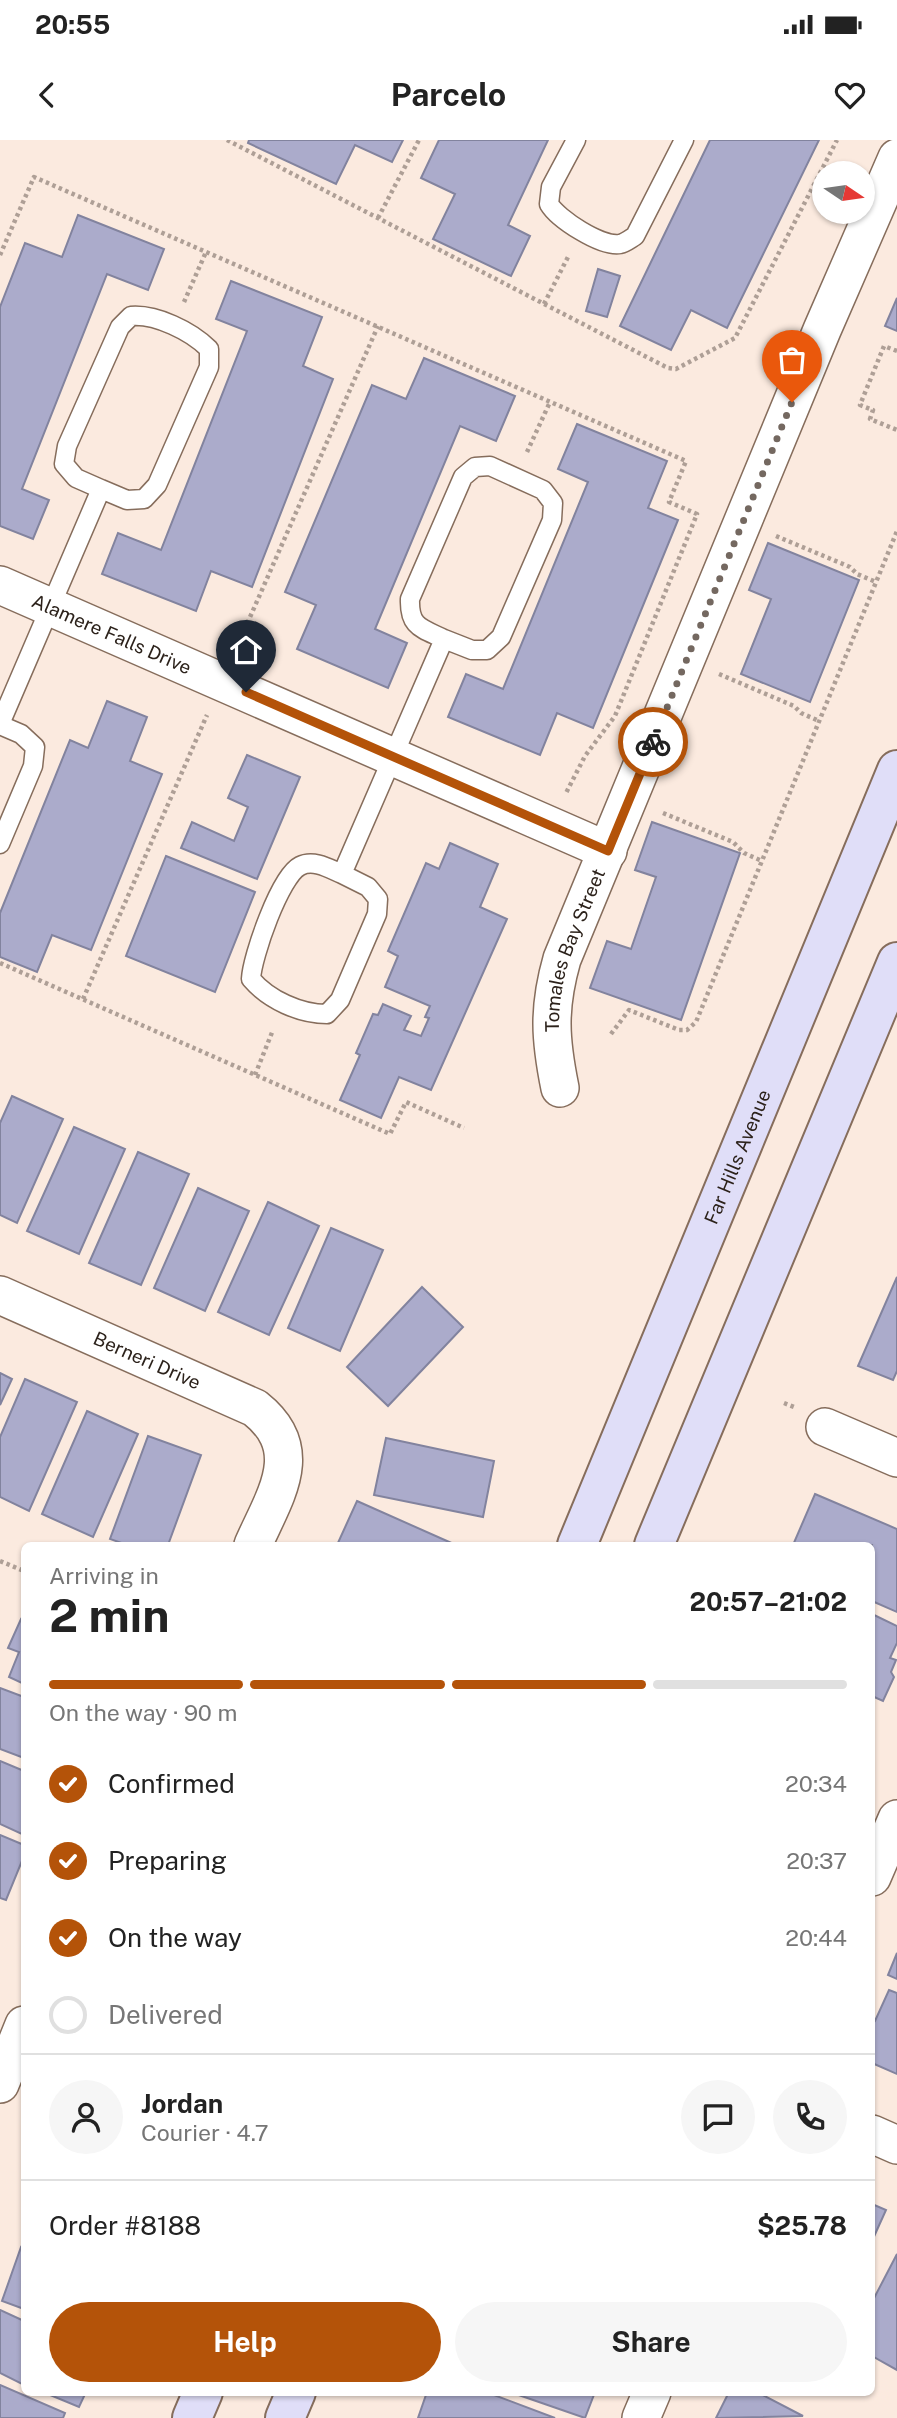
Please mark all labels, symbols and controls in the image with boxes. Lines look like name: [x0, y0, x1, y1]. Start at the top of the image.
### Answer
text: 20:55: [35, 9, 110, 40]
icon: back: [28, 76, 66, 114]
text: Parcelo: [391, 76, 506, 113]
icon: heart: [831, 76, 869, 114]
north arrow: [812, 161, 875, 224]
map controls: [812, 161, 875, 224]
pin: [762, 330, 822, 402]
icon: bag: [773, 341, 811, 379]
street label: Alamere Falls Drive: [29, 589, 195, 678]
pin: [216, 620, 276, 692]
icon: home: [227, 631, 265, 669]
courier: [618, 707, 688, 777]
icon: bike: [634, 723, 672, 761]
street label: Tomales Bay Street: [541, 865, 609, 1032]
street label: Far Hills Avenue: [700, 1086, 775, 1227]
street label: Berneri Drive: [90, 1327, 204, 1394]
text: Arriving in: [49, 1562, 159, 1589]
text: 20:57–21:02: [690, 1586, 847, 1617]
text: 2 min: [49, 1588, 169, 1642]
text: On the way · 90 m: [49, 1699, 237, 1726]
icon: check: [49, 1765, 87, 1803]
text: Confirmed: [108, 1768, 235, 1799]
text: 20:34: [785, 1770, 847, 1797]
icon: check: [49, 1842, 87, 1880]
text: Preparing: [108, 1845, 227, 1876]
text: 20:37: [786, 1847, 847, 1874]
icon: check: [49, 1919, 87, 1957]
text: On the way: [108, 1922, 242, 1953]
text: 20:44: [785, 1924, 847, 1951]
text: Delivered: [108, 1999, 223, 2030]
button: person: [49, 2080, 123, 2154]
button: chat: [681, 2080, 755, 2154]
button: phone: [773, 2080, 847, 2154]
text: Jordan: [141, 2088, 223, 2119]
text: Courier · 4.7: [141, 2119, 269, 2146]
text: Order #8188: [49, 2210, 201, 2241]
text: $25.78: [757, 2210, 847, 2241]
button: Help: [49, 2302, 441, 2382]
button: Share: [455, 2302, 847, 2382]

